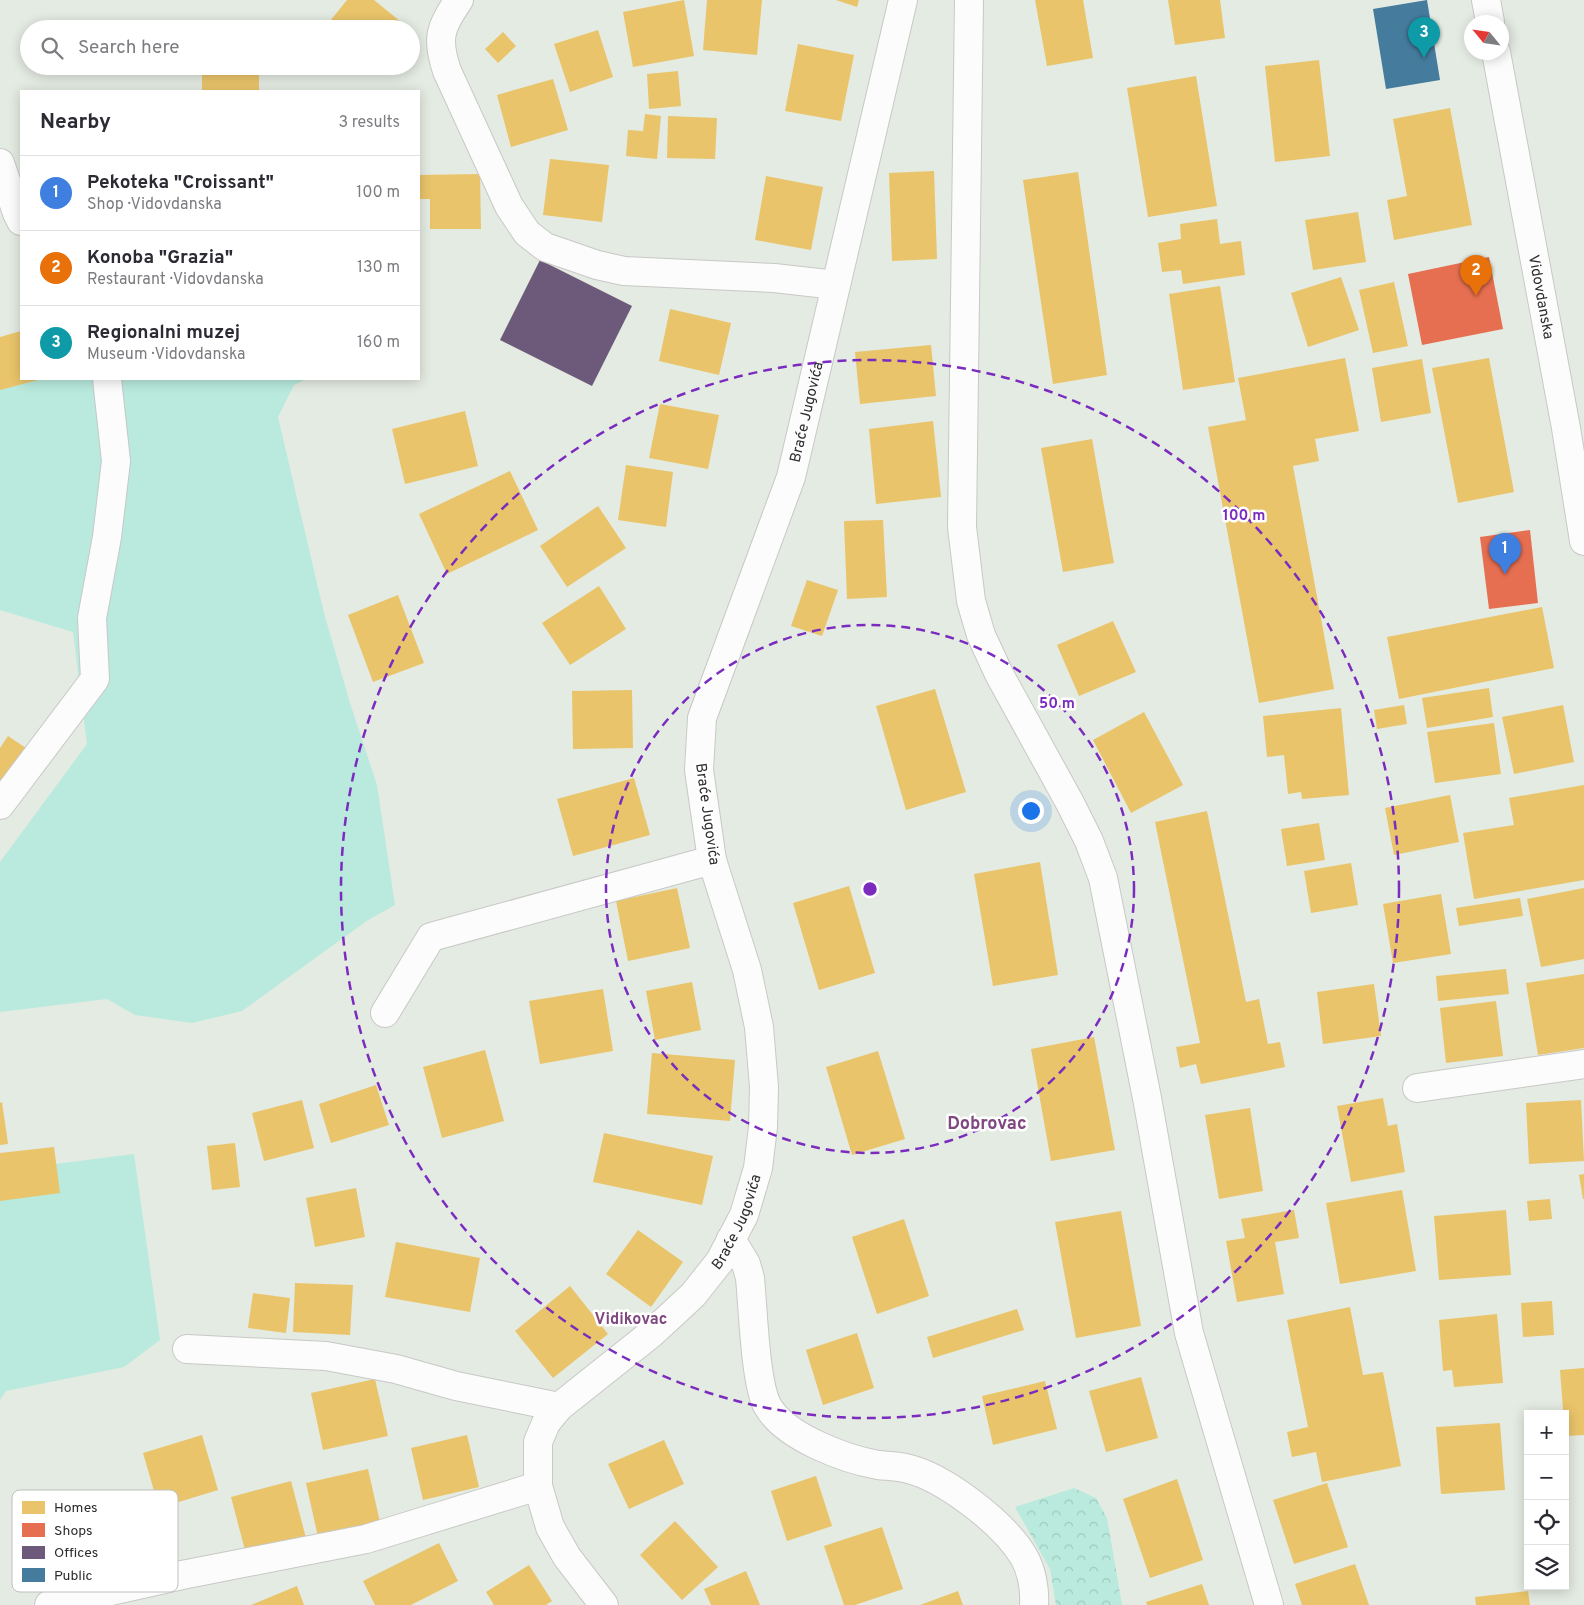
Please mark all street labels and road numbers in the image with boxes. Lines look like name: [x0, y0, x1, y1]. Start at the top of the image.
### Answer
street label: Vidovdanska: [1523, 253, 1557, 341]
street label: Braće Jugovića: [787, 360, 829, 465]
street label: Braće Jugovića: [690, 762, 723, 866]
street label: Braće Jugovića: [708, 1172, 767, 1275]

